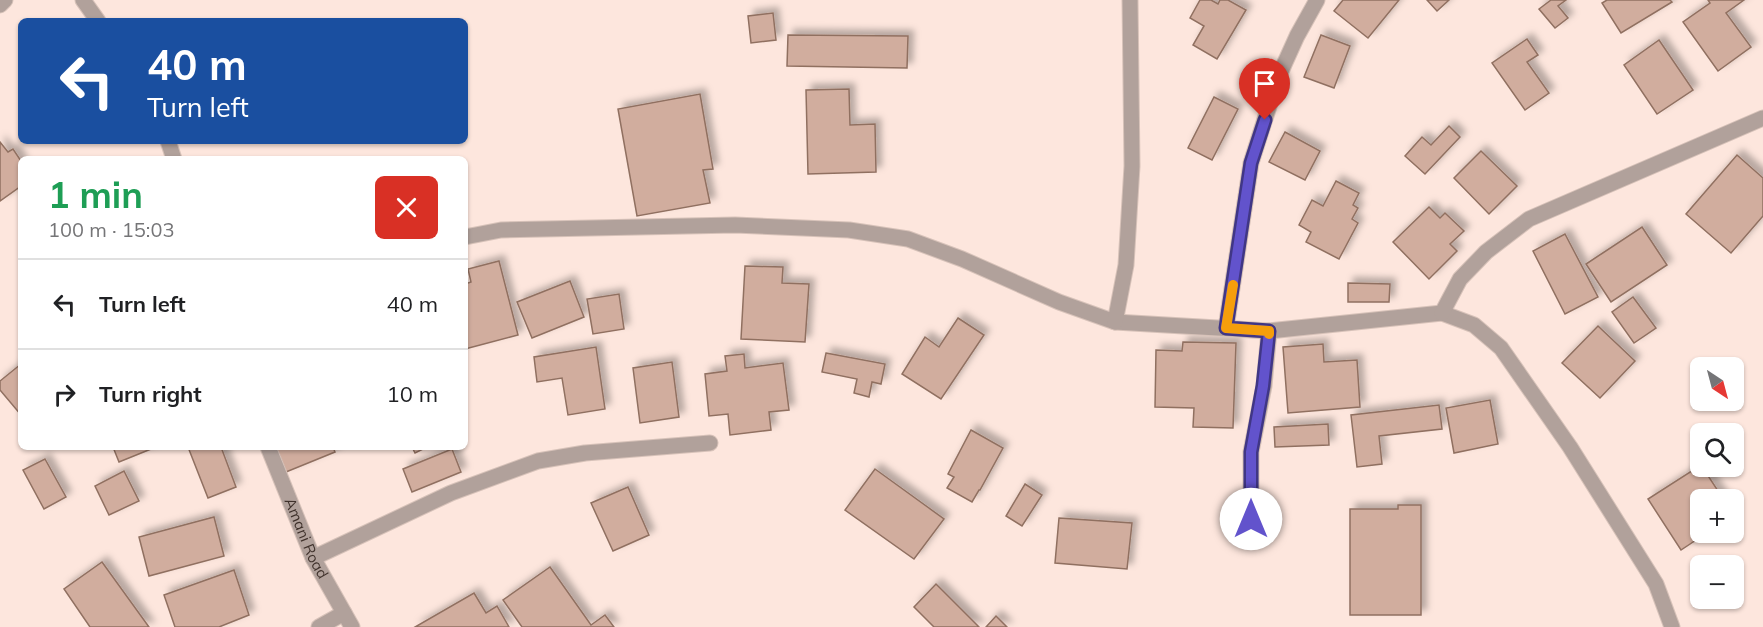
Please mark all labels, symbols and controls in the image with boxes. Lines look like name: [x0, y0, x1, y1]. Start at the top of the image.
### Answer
text: 40 m: [147, 38, 247, 91]
icon: left: [48, 42, 126, 120]
pin: [1239, 58, 1290, 120]
icon: arrive: [1248, 67, 1281, 100]
text: Turn left: [147, 90, 249, 124]
text: 1 min: [48, 172, 143, 217]
button: close: [375, 176, 438, 239]
text: 100 m · 15:03: [48, 217, 174, 242]
icon: left: [48, 288, 81, 321]
text: Turn left: [99, 290, 186, 318]
text: 40 m: [387, 290, 438, 318]
north arrow: [1690, 357, 1744, 411]
map controls: [1690, 357, 1744, 609]
icon: right: [48, 378, 81, 411]
text: Turn right: [99, 380, 202, 408]
text: 10 m: [387, 380, 438, 408]
button: search: [1690, 423, 1744, 477]
position arrow: [1219, 487, 1283, 551]
button: +: [1690, 489, 1744, 543]
street label: Amani Road: [281, 495, 333, 582]
button: −: [1690, 555, 1744, 609]

